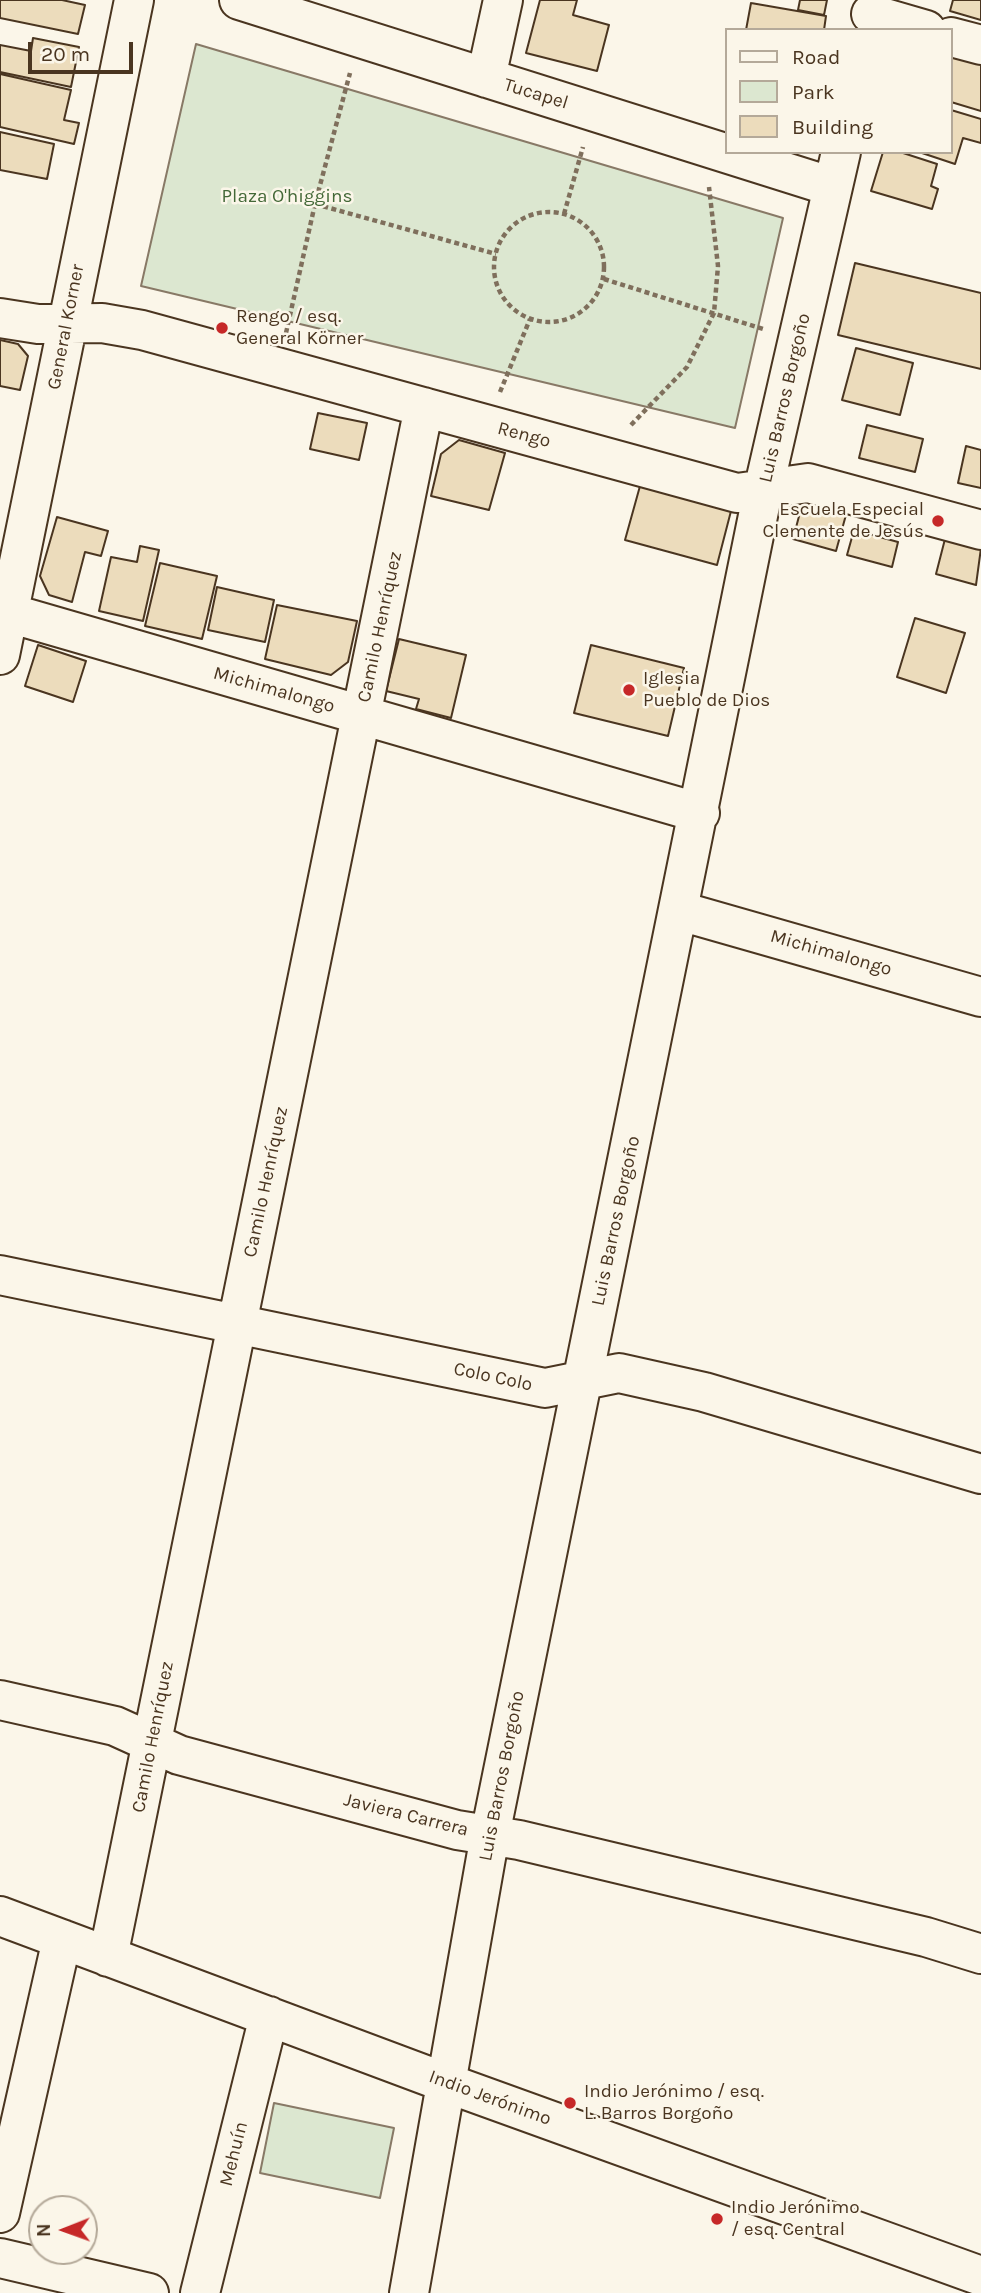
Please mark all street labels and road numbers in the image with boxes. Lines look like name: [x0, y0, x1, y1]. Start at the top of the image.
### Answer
street label: Tucapel: [501, 73, 571, 115]
street label: General Korner: [43, 262, 89, 392]
street label: Luis Barros Borgoño: [754, 311, 816, 485]
street label: Rengo: [495, 417, 553, 453]
street label: Camilo Henríquez: [353, 550, 407, 704]
street label: Michimalongo: [211, 662, 337, 718]
street label: Michimalongo: [768, 925, 894, 981]
street label: Camilo Henríquez: [239, 1105, 293, 1259]
street label: Luis Barros Borgoño: [587, 1134, 645, 1308]
street label: Colo Colo: [452, 1358, 534, 1396]
street label: Camilo Henríquez: [127, 1659, 179, 1815]
street label: Luis Barros Borgoño: [474, 1689, 530, 1863]
street label: Javiera Carrera: [341, 1788, 471, 1842]
street label: Indio Jerónimo: [426, 2065, 554, 2131]
street label: Mehuín: [215, 2119, 253, 2189]

